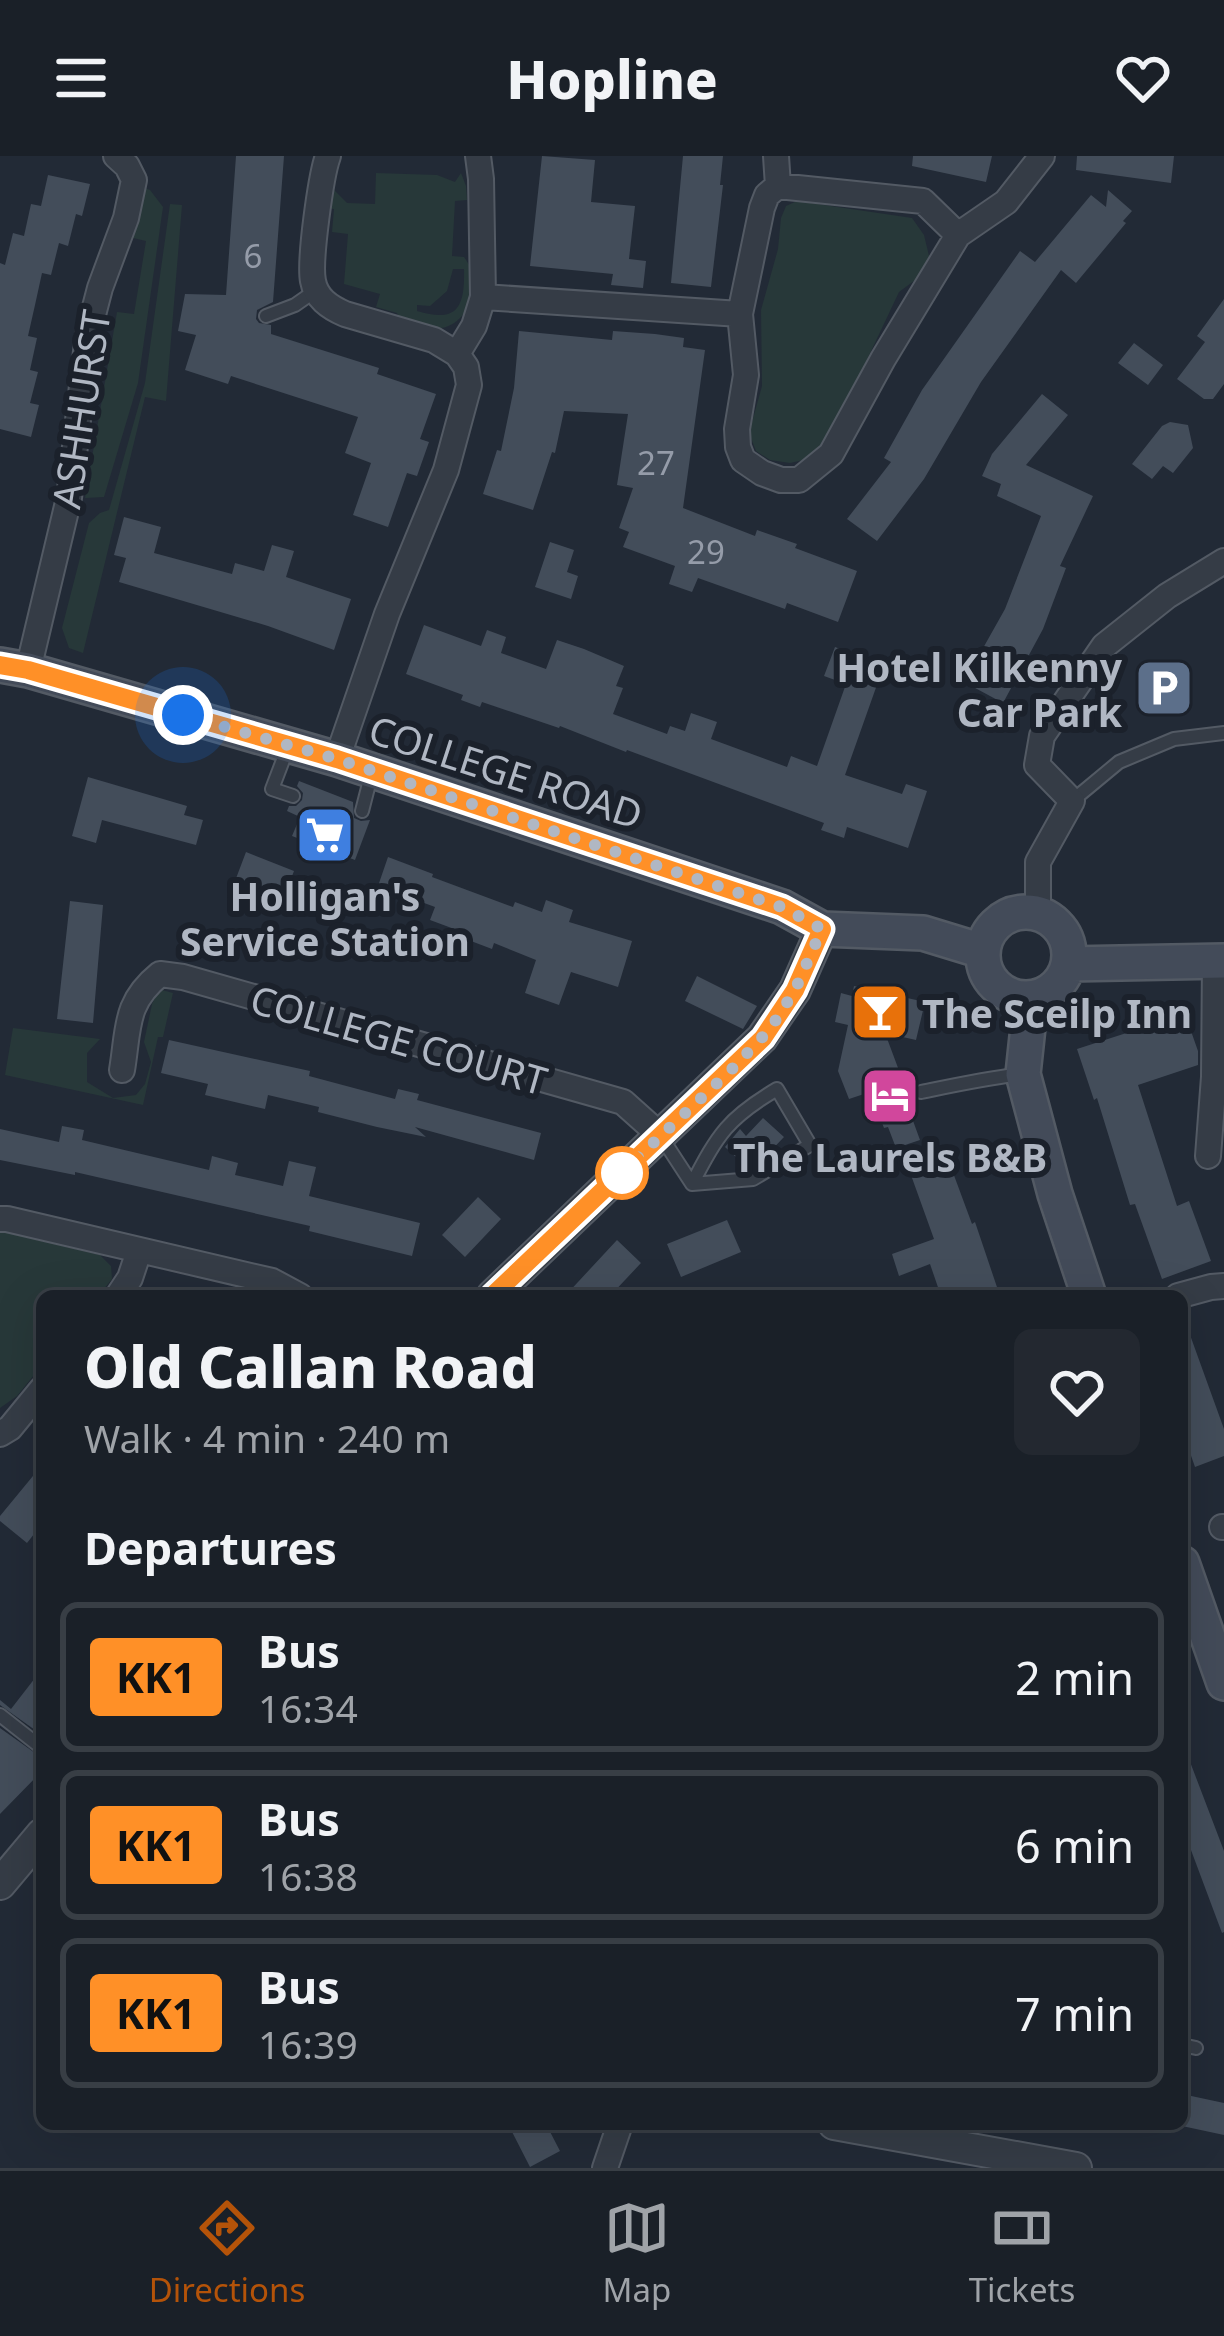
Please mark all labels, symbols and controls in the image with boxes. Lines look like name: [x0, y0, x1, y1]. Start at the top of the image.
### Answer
text: Hopline: [506, 41, 718, 115]
icon: menu: [48, 45, 114, 111]
icon: heart: [1110, 45, 1176, 111]
house number: 6: [244, 233, 262, 278]
street label: ASHHURST: [38, 306, 122, 512]
house number: 27: [637, 440, 675, 485]
house number: 29: [687, 529, 725, 574]
place label: Hotel Kilkenny Car Park: [836, 640, 1123, 738]
parking icon: Hotel Kilkenny Car Park: [1133, 657, 1195, 719]
your location: [153, 685, 213, 745]
street label: COLLEGE ROAD: [363, 702, 649, 840]
supermarket icon: Holligan's Service Station: [294, 804, 356, 866]
place label: Holligan's Service Station: [180, 869, 470, 967]
street label: COLLEGE COURT: [245, 971, 554, 1107]
bar icon: The Sceilp Inn: [849, 981, 911, 1043]
place label: The Sceilp Inn: [922, 986, 1192, 1039]
hotel icon: The Laurels B&B: [859, 1065, 921, 1127]
place label: The Laurels B&B: [733, 1130, 1047, 1183]
unlabelled marker: [597, 1148, 647, 1198]
text: Old Callan Road: [84, 1327, 537, 1405]
button: heart: [1014, 1329, 1140, 1455]
text: Walk · 4 min · 240 m: [84, 1411, 450, 1464]
text: Departures: [84, 1517, 337, 1578]
text: Bus: [258, 1620, 340, 1681]
text: 2 min: [1015, 1647, 1134, 1708]
text: KK1: [116, 1648, 196, 1705]
text: 16:34: [258, 1681, 358, 1734]
text: Bus: [258, 1788, 340, 1849]
text: 6 min: [1015, 1815, 1134, 1876]
text: KK1: [116, 1816, 196, 1873]
text: 16:38: [258, 1849, 358, 1902]
text: Bus: [258, 1956, 340, 2017]
text: 7 min: [1015, 1983, 1134, 2044]
text: KK1: [116, 1984, 196, 2041]
text: 16:39: [258, 2017, 358, 2070]
tab: Directions: [149, 2195, 305, 2312]
tab: Map: [603, 2195, 671, 2312]
tab: Tickets: [969, 2195, 1075, 2312]

